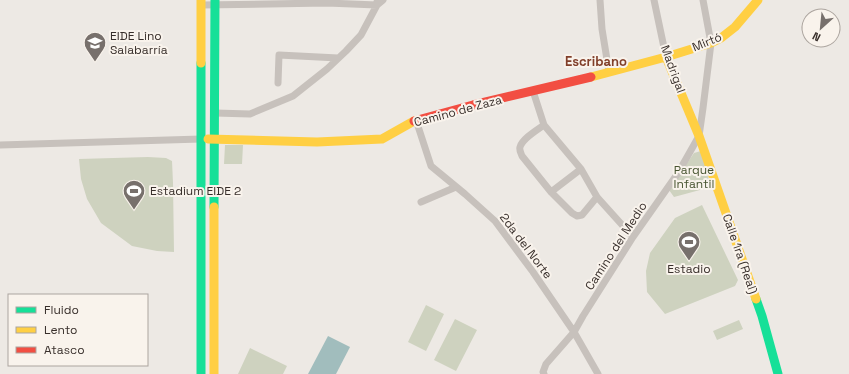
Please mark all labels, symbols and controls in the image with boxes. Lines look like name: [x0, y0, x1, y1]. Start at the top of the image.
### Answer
north arrow: [801, 8, 841, 48]
place label: EIDE Lino Salabarría: [110, 28, 168, 58]
street label: Mirtó: [690, 29, 724, 55]
text: N: [810, 29, 823, 45]
school or university icon: EIDE Lino Salabarría: [82, 30, 108, 63]
street label: Madrigal: [657, 43, 689, 95]
district label: Escribano: [565, 53, 627, 70]
street label: Camino de Zaza: [412, 92, 504, 130]
park label: Parque Infantil: [674, 162, 714, 192]
sports icon: Estadium EIDE 2: [121, 178, 147, 211]
place label: Estadium EIDE 2: [150, 183, 241, 199]
street label: Camino del Medio: [581, 199, 651, 293]
street label: 2da del Norte: [496, 210, 556, 282]
street label: Calle 1ra (Real): [719, 212, 761, 296]
sports icon: Estadio: [676, 229, 702, 262]
place label: Estadio: [667, 261, 711, 277]
legend: [8, 294, 148, 366]
text: Fluido: [44, 302, 79, 318]
text: Lento: [44, 322, 78, 338]
text: Atasco: [44, 342, 85, 358]

